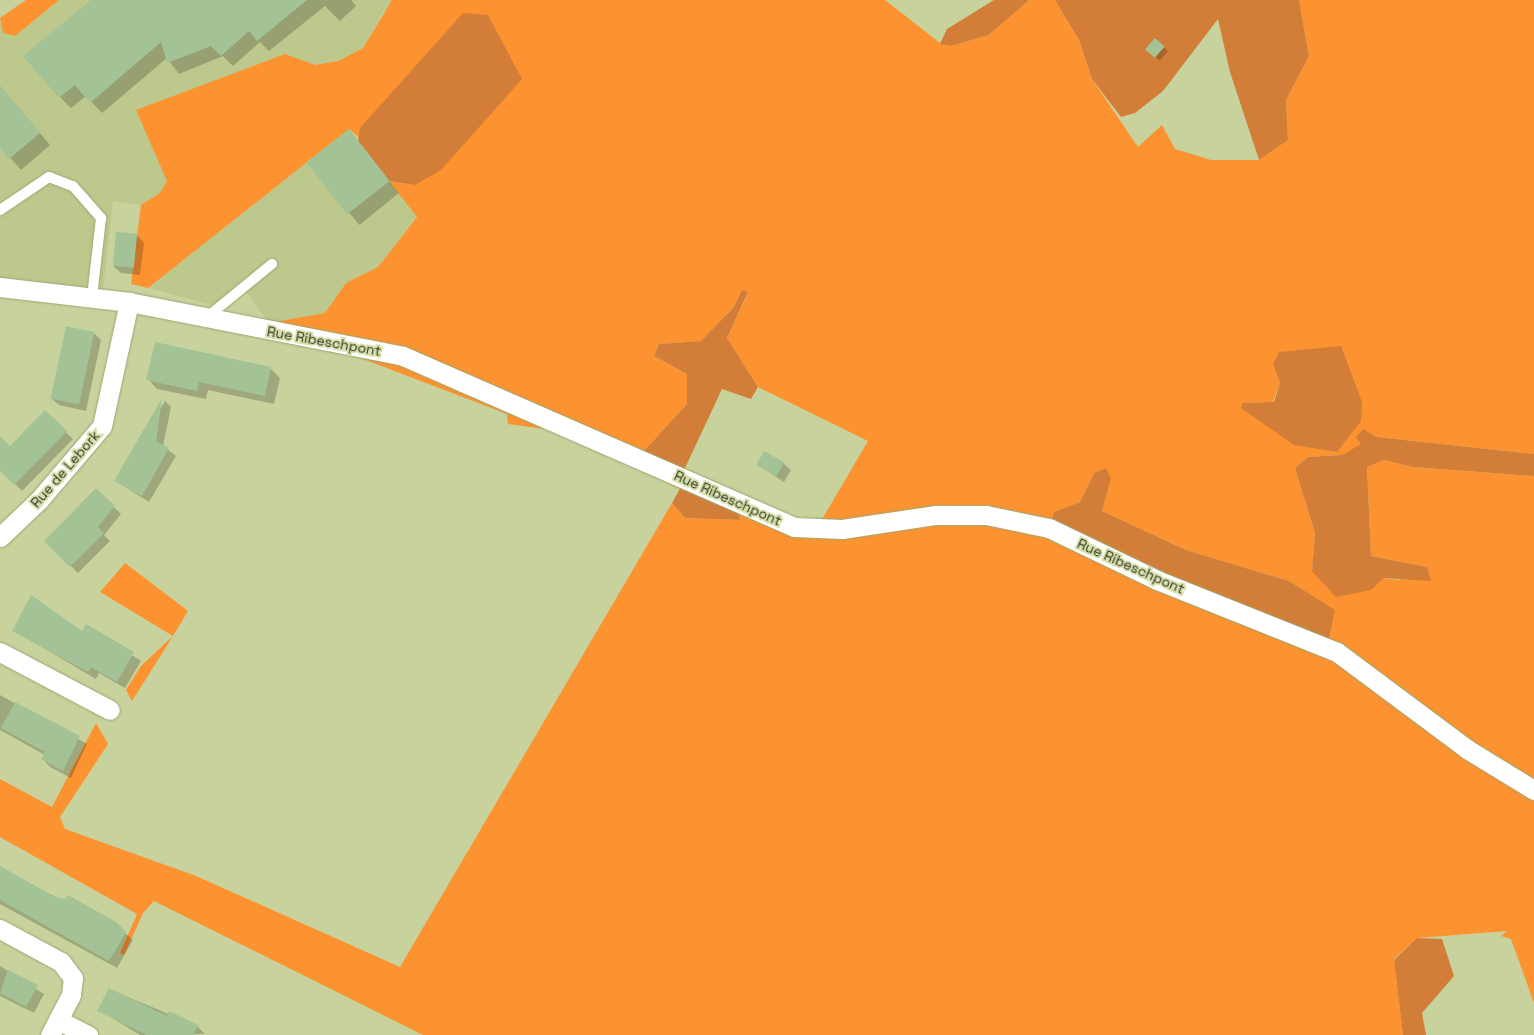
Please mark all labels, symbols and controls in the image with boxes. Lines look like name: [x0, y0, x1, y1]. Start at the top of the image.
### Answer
street label: Rue Ribeschpont: [266, 323, 382, 359]
street label: Rue de Lebork: [27, 427, 103, 511]
street label: Rue Ribeschpont: [672, 467, 784, 529]
street label: Rue Ribeschpont: [1075, 535, 1187, 597]

